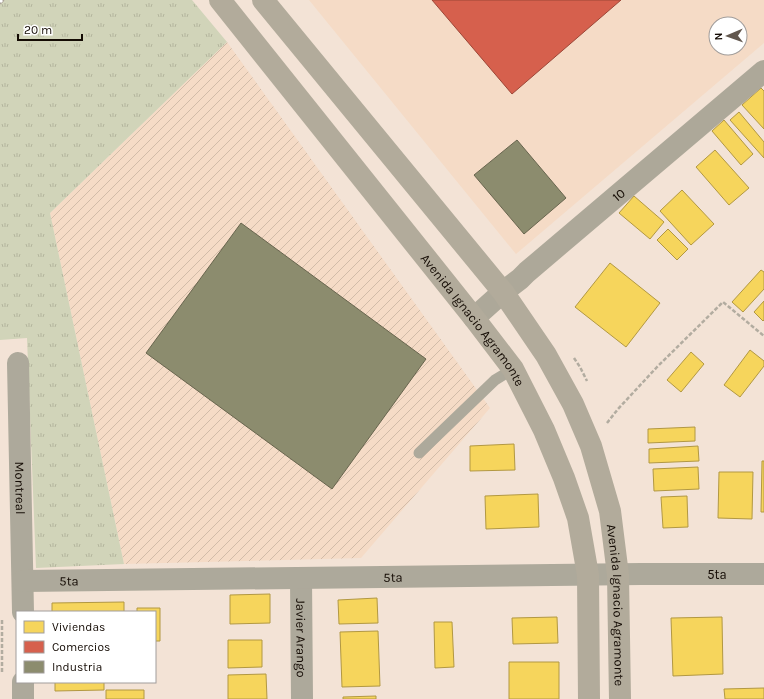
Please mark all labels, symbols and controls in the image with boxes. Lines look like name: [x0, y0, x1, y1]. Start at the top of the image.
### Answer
scale bar: [18, 16, 82, 42]
north arrow: [708, 16, 748, 56]
text: 20 m: [24, 23, 52, 37]
text: N: [712, 32, 725, 41]
street label: 10: [609, 185, 628, 205]
street label: Avenida Ignacio Agramonte: [418, 251, 528, 389]
street label: Montreal: [12, 461, 28, 515]
street label: Avenida Ignacio Agramonte: [604, 523, 627, 686]
street label: 5ta: [707, 567, 727, 582]
street label: 5ta: [383, 570, 403, 585]
street label: 5ta: [59, 573, 79, 589]
street label: Javier Arango: [293, 598, 309, 678]
legend: [16, 611, 156, 683]
text: Viviendas: [52, 620, 105, 634]
text: Comercios: [52, 640, 110, 654]
text: Industria: [52, 660, 102, 674]

